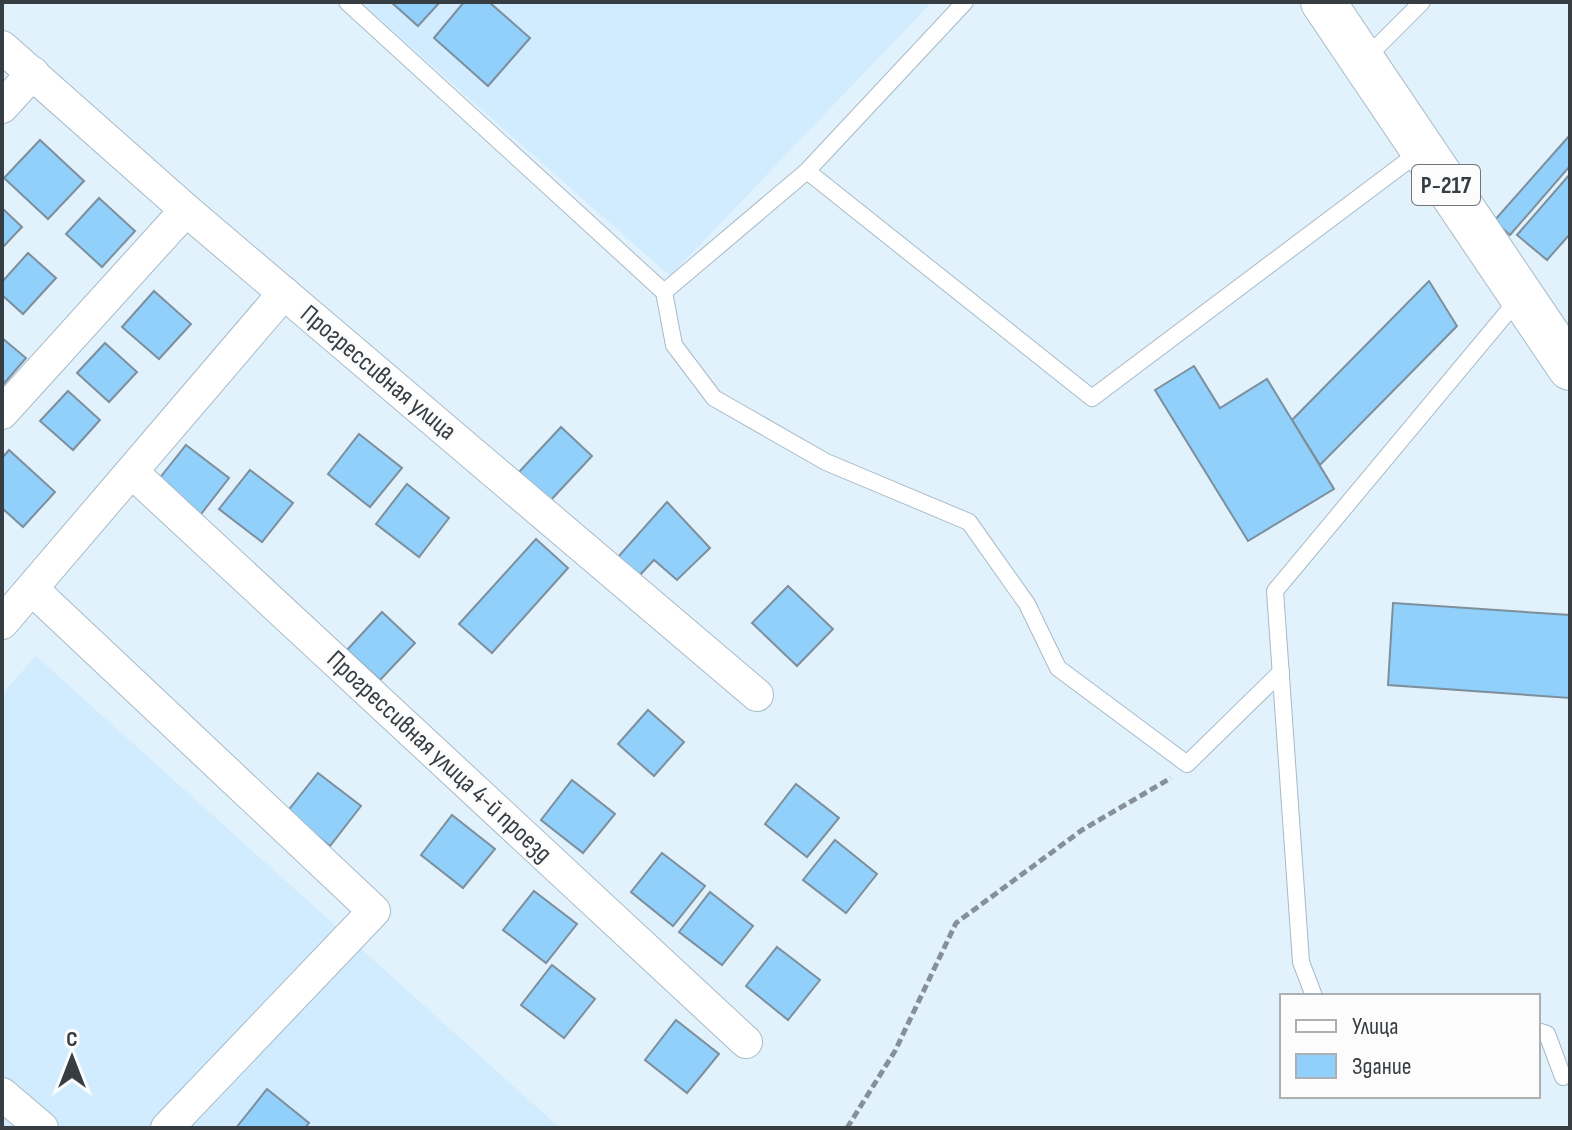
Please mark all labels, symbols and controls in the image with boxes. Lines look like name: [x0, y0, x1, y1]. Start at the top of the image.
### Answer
road number: Р-217: [1412, 165, 1480, 205]
street label: Прогрессивная улица: [294, 299, 462, 447]
street label: Прогрессивная улица 4-й проезд: [320, 644, 558, 870]
legend: [1280, 994, 1540, 1098]
text: Улица: [1352, 1012, 1398, 1041]
north arrow: [32, 1018, 112, 1098]
text: С: [66, 1026, 78, 1053]
text: Здание: [1352, 1052, 1411, 1081]

